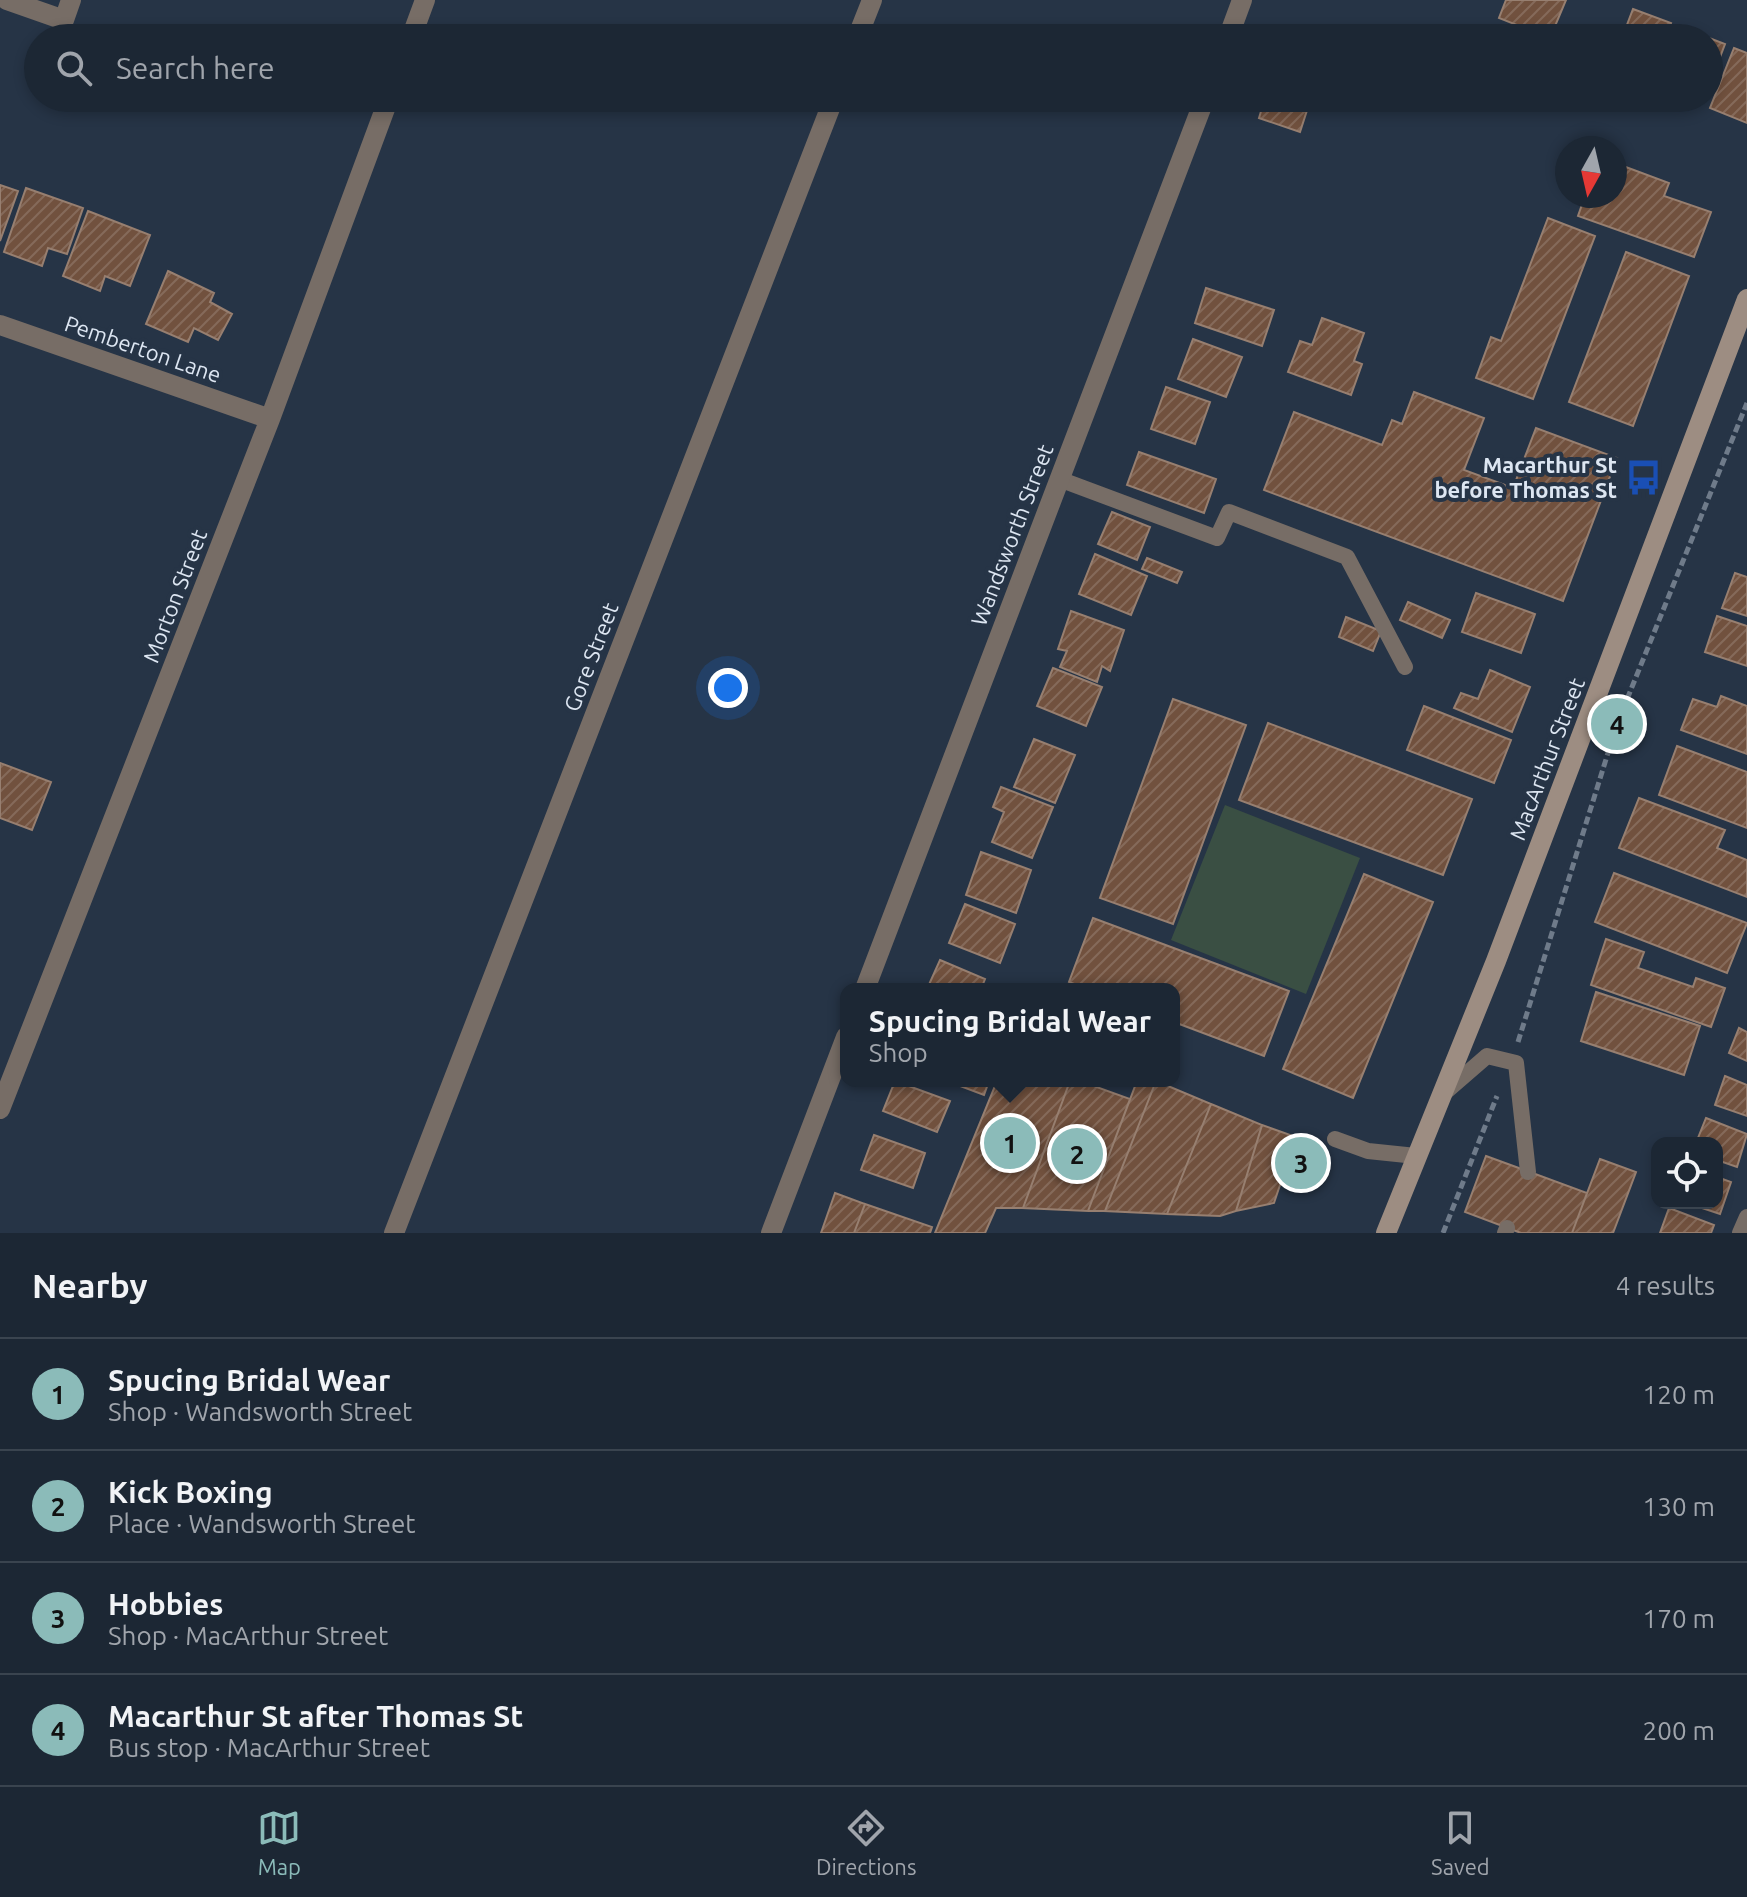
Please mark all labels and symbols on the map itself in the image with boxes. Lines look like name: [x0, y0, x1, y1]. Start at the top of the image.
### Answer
north arrow: [1555, 136, 1627, 208]
street label: Pemberton Lane: [62, 310, 225, 387]
street label: Wandsworth Street: [965, 440, 1058, 629]
place label: Macarthur St before Thomas St: [1434, 452, 1617, 502]
bus stop icon: Macarthur St before Thomas St: [1624, 459, 1662, 497]
street label: Morton Street: [138, 525, 212, 666]
street label: Gore Street: [558, 599, 623, 715]
your location: [708, 668, 748, 708]
street label: MacArthur Street: [1504, 674, 1589, 844]
pin: 4: [1591, 694, 1643, 754]
pin: 1: [984, 1113, 1036, 1173]
pin: 2: [1051, 1124, 1103, 1184]
pin: 3: [1275, 1133, 1327, 1193]

